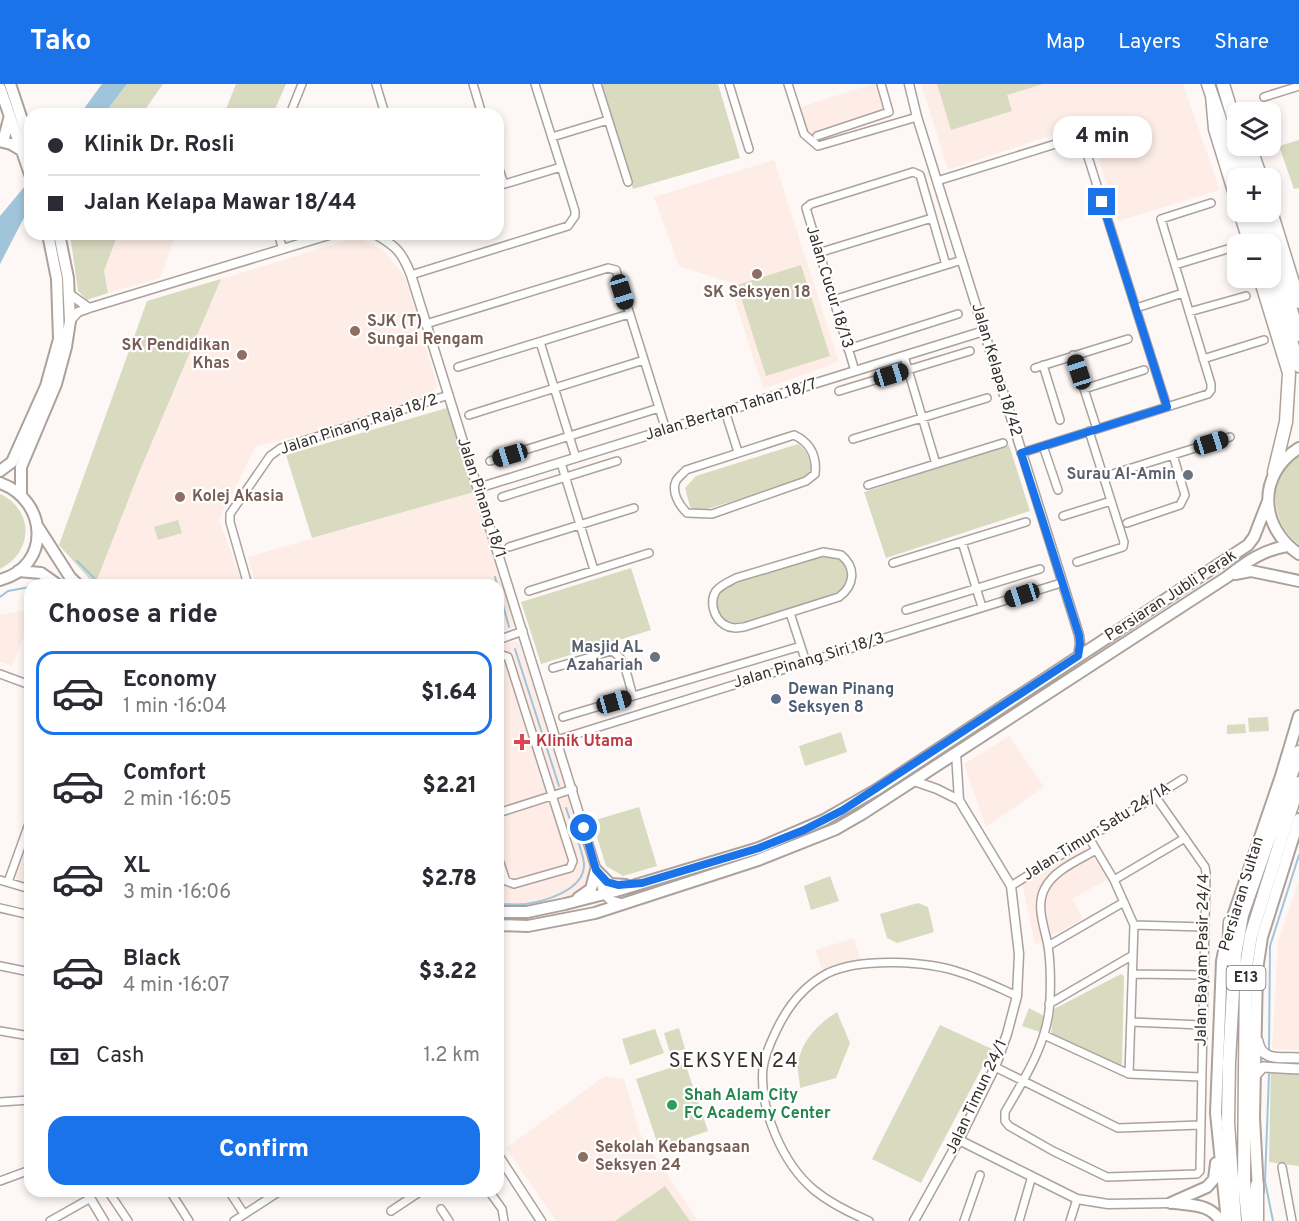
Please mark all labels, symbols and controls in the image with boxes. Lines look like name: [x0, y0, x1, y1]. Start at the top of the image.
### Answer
text: Tako: [30, 24, 91, 60]
text: Map: [1046, 29, 1085, 56]
text: Layers: [1118, 29, 1181, 56]
text: Share: [1214, 29, 1269, 56]
map controls: [1227, 102, 1281, 288]
button: layers: [1227, 102, 1281, 156]
callout: 4 min: [1052, 115, 1152, 157]
text: 4 min: [1076, 124, 1129, 150]
text: Klinik Dr. Rosli: [84, 132, 234, 159]
button: +: [1227, 168, 1281, 222]
route end: [1088, 188, 1115, 215]
text: Jalan Kelapa Mawar 18/44: [84, 190, 357, 217]
street label: Jalan Cucur 18/13: [801, 223, 857, 351]
button: −: [1227, 234, 1281, 288]
marker: SK Seksyen 18: [750, 267, 764, 281]
car: [608, 272, 636, 312]
place label: SK Seksyen 18: [703, 283, 811, 303]
street label: Jalan Kelapa 18/42: [966, 301, 1026, 439]
place label: SJK (T) Sungai Rengam: [367, 312, 484, 350]
marker: SJK (T) Sungai Rengam: [348, 324, 362, 338]
place label: SK Pendidikan Khas: [122, 336, 230, 374]
marker: SK Pendidikan Khas: [235, 348, 249, 362]
car: [1065, 352, 1093, 392]
car: [871, 361, 911, 389]
street label: Jalan Bertam Tahan 18/7: [643, 374, 819, 446]
street label: Jalan Pinang Raja 18/2: [277, 390, 441, 460]
car: [1191, 429, 1231, 457]
street label: Jalan Pinang 18/1: [452, 435, 510, 561]
car: [490, 441, 530, 469]
place label: Surau Al-Amin: [1066, 465, 1176, 485]
marker: Surau Al-Amin: [1181, 468, 1195, 482]
place label: Kolej Akasia: [192, 487, 284, 507]
marker: Kolej Akasia: [173, 490, 187, 504]
street label: Persiaran Jubli Perak: [1101, 546, 1241, 646]
car: [1002, 581, 1042, 609]
text: Choose a ride: [48, 598, 218, 632]
street label: Jalan Pinang Siri 18/3: [731, 628, 887, 694]
place label: Masjid AL Azahariah: [566, 638, 643, 676]
marker: Masjid AL Azahariah: [648, 650, 662, 664]
icon: car: [51, 666, 105, 720]
text: Economy: [123, 667, 217, 694]
text: $1.64: [421, 680, 477, 707]
place label: Dewan Pinang Seksyen 8: [788, 680, 894, 718]
car: [594, 688, 634, 716]
marker: Dewan Pinang Seksyen 8: [769, 692, 783, 706]
text: 1 min · 16:04: [123, 694, 227, 720]
place label: Klinik Utama: [536, 732, 633, 752]
marker: Klinik Utama: [513, 733, 531, 751]
icon: car: [51, 759, 105, 813]
text: Comfort: [123, 760, 206, 787]
text: $2.21: [422, 773, 477, 800]
street label: Jalan Timun Satu 24/1A: [1019, 778, 1175, 886]
text: 2 min · 16:05: [123, 787, 232, 813]
route start: [570, 814, 597, 841]
street label: Persiaran Sultan: [1215, 834, 1269, 954]
icon: car: [51, 852, 105, 906]
text: XL: [123, 853, 150, 880]
text: $2.78: [421, 866, 477, 893]
street label: Jalan Bayam Pasir 24/4: [1191, 873, 1215, 1047]
text: 3 min · 16:06: [123, 880, 231, 906]
icon: car: [51, 945, 105, 999]
text: Black: [123, 946, 181, 973]
text: $3.22: [419, 959, 477, 986]
road number: E13: [1226, 966, 1266, 990]
text: 4 min · 16:07: [123, 973, 229, 999]
street label: Jalan Timun 24/1: [942, 1036, 1012, 1158]
icon: cash: [48, 1040, 81, 1073]
text: Cash: [96, 1043, 145, 1070]
text: 1.2 km: [424, 1043, 480, 1069]
district label: SEKSYEN 24: [669, 1049, 799, 1075]
place label: Shah Alam City FC Academy Center: [684, 1086, 831, 1124]
marker: Shah Alam City FC Academy Center: [665, 1098, 679, 1112]
button: Confirm: [48, 1116, 480, 1185]
place label: Sekolah Kebangsaan Seksyen 24: [595, 1138, 750, 1176]
marker: Sekolah Kebangsaan Seksyen 24: [576, 1150, 590, 1164]

